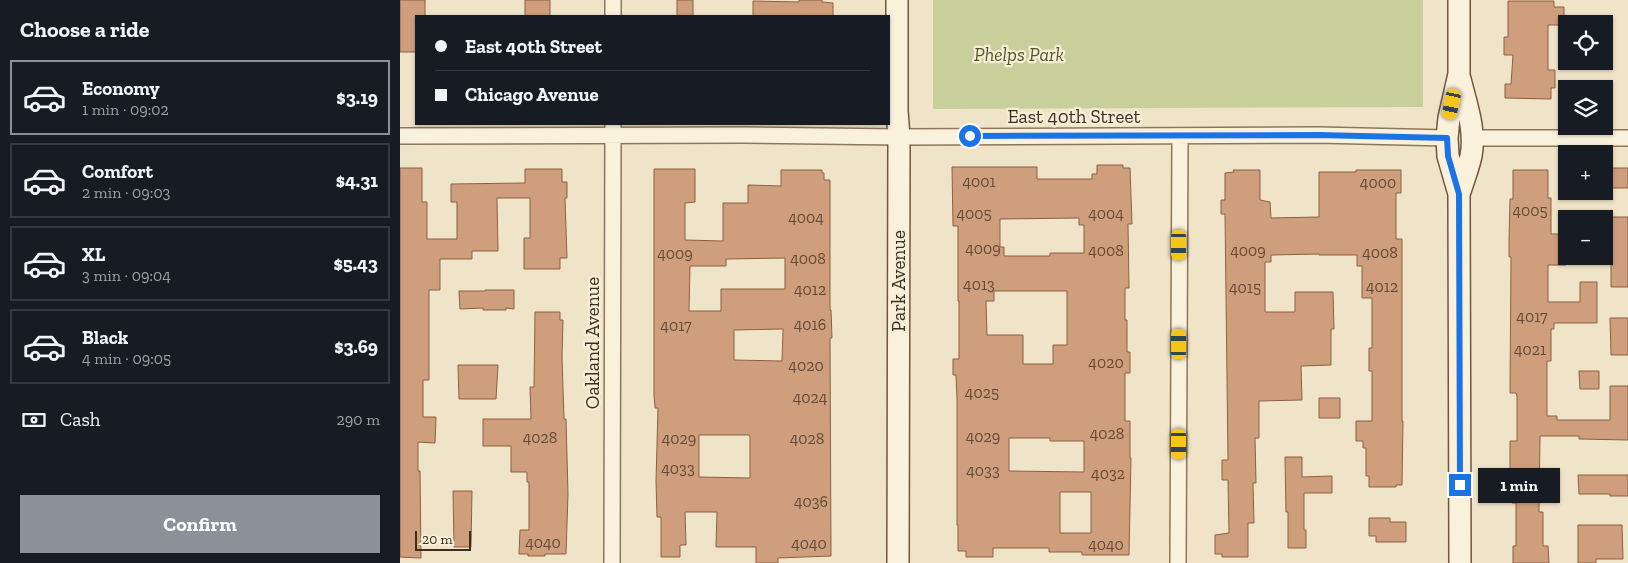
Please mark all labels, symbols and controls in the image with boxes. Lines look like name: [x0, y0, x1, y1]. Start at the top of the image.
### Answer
map controls: [1558, 15, 1613, 265]
button: locate: [1558, 15, 1613, 70]
text: Choose a ride: [20, 16, 150, 43]
text: East 40th Street: [465, 35, 602, 58]
park label: Phelps Park: [974, 43, 1064, 66]
icon: car: [22, 75, 67, 120]
text: Economy: [82, 77, 160, 100]
button: layers: [1558, 80, 1613, 135]
text: Chicago Avenue: [465, 83, 599, 106]
text: $3.19: [336, 86, 378, 109]
car: [1441, 88, 1462, 120]
text: 1 min · 09:02: [82, 100, 169, 119]
street label: East 40th Street: [1007, 105, 1141, 128]
route start: [959, 125, 981, 147]
button: +: [1558, 145, 1613, 200]
icon: car: [22, 158, 67, 203]
text: Comfort: [82, 160, 153, 183]
text: $4.31: [336, 169, 378, 192]
house number: 4001: [962, 172, 996, 191]
house number: 4000: [1360, 173, 1396, 192]
text: 2 min · 09:03: [82, 183, 170, 202]
house number: 4005: [1512, 201, 1548, 220]
house number: 4005: [956, 204, 992, 223]
house number: 4004: [1088, 204, 1124, 223]
house number: 4004: [788, 208, 824, 227]
button: −: [1558, 210, 1613, 265]
street label: Park Avenue: [887, 230, 910, 332]
car: [1171, 230, 1186, 260]
house number: 4009: [965, 239, 1001, 258]
icon: car: [22, 241, 67, 286]
house number: 4008: [1088, 241, 1124, 260]
house number: 4009: [1230, 241, 1266, 260]
text: XL: [82, 243, 105, 266]
house number: 4008: [1362, 243, 1398, 262]
house number: 4009: [657, 244, 693, 263]
house number: 4008: [790, 249, 826, 268]
text: $5.43: [333, 252, 378, 275]
text: 3 min · 09:04: [82, 266, 171, 285]
house number: 4013: [963, 275, 995, 294]
street label: Oakland Avenue: [581, 277, 604, 409]
house number: 4012: [1366, 277, 1398, 296]
house number: 4015: [1229, 278, 1261, 297]
house number: 4012: [794, 280, 826, 299]
house number: 4017: [1516, 307, 1548, 326]
house number: 4016: [794, 315, 826, 334]
house number: 4017: [660, 316, 692, 335]
icon: car: [22, 324, 67, 369]
text: Black: [82, 326, 128, 349]
car: [1171, 329, 1186, 359]
text: $3.69: [334, 335, 378, 358]
house number: 4021: [1514, 340, 1546, 359]
text: 4 min · 09:05: [82, 349, 171, 368]
house number: 4020: [1088, 353, 1124, 372]
house number: 4020: [788, 356, 824, 375]
house number: 4025: [965, 383, 999, 402]
house number: 4024: [793, 388, 828, 407]
icon: cash: [20, 406, 48, 434]
text: Cash: [60, 408, 100, 431]
text: 290 m: [337, 410, 380, 429]
house number: 4028: [1090, 424, 1124, 443]
house number: 4029: [966, 427, 1000, 446]
house number: 4028: [523, 428, 557, 447]
house number: 4029: [662, 429, 696, 448]
house number: 4028: [790, 429, 824, 448]
car: [1171, 429, 1186, 459]
house number: 4033: [661, 459, 695, 478]
house number: 4033: [966, 461, 1000, 480]
house number: 4032: [1091, 464, 1125, 483]
callout: 1 min: [1478, 468, 1560, 502]
route end: [1449, 474, 1471, 496]
text: 1 min: [1500, 476, 1538, 495]
house number: 4036: [794, 492, 828, 511]
button: Confirm: [20, 495, 380, 553]
scale bar: [415, 528, 471, 551]
text: 20 m: [422, 531, 453, 548]
house number: 4040: [525, 533, 561, 552]
house number: 4040: [791, 534, 827, 553]
house number: 4040: [1088, 535, 1124, 554]

